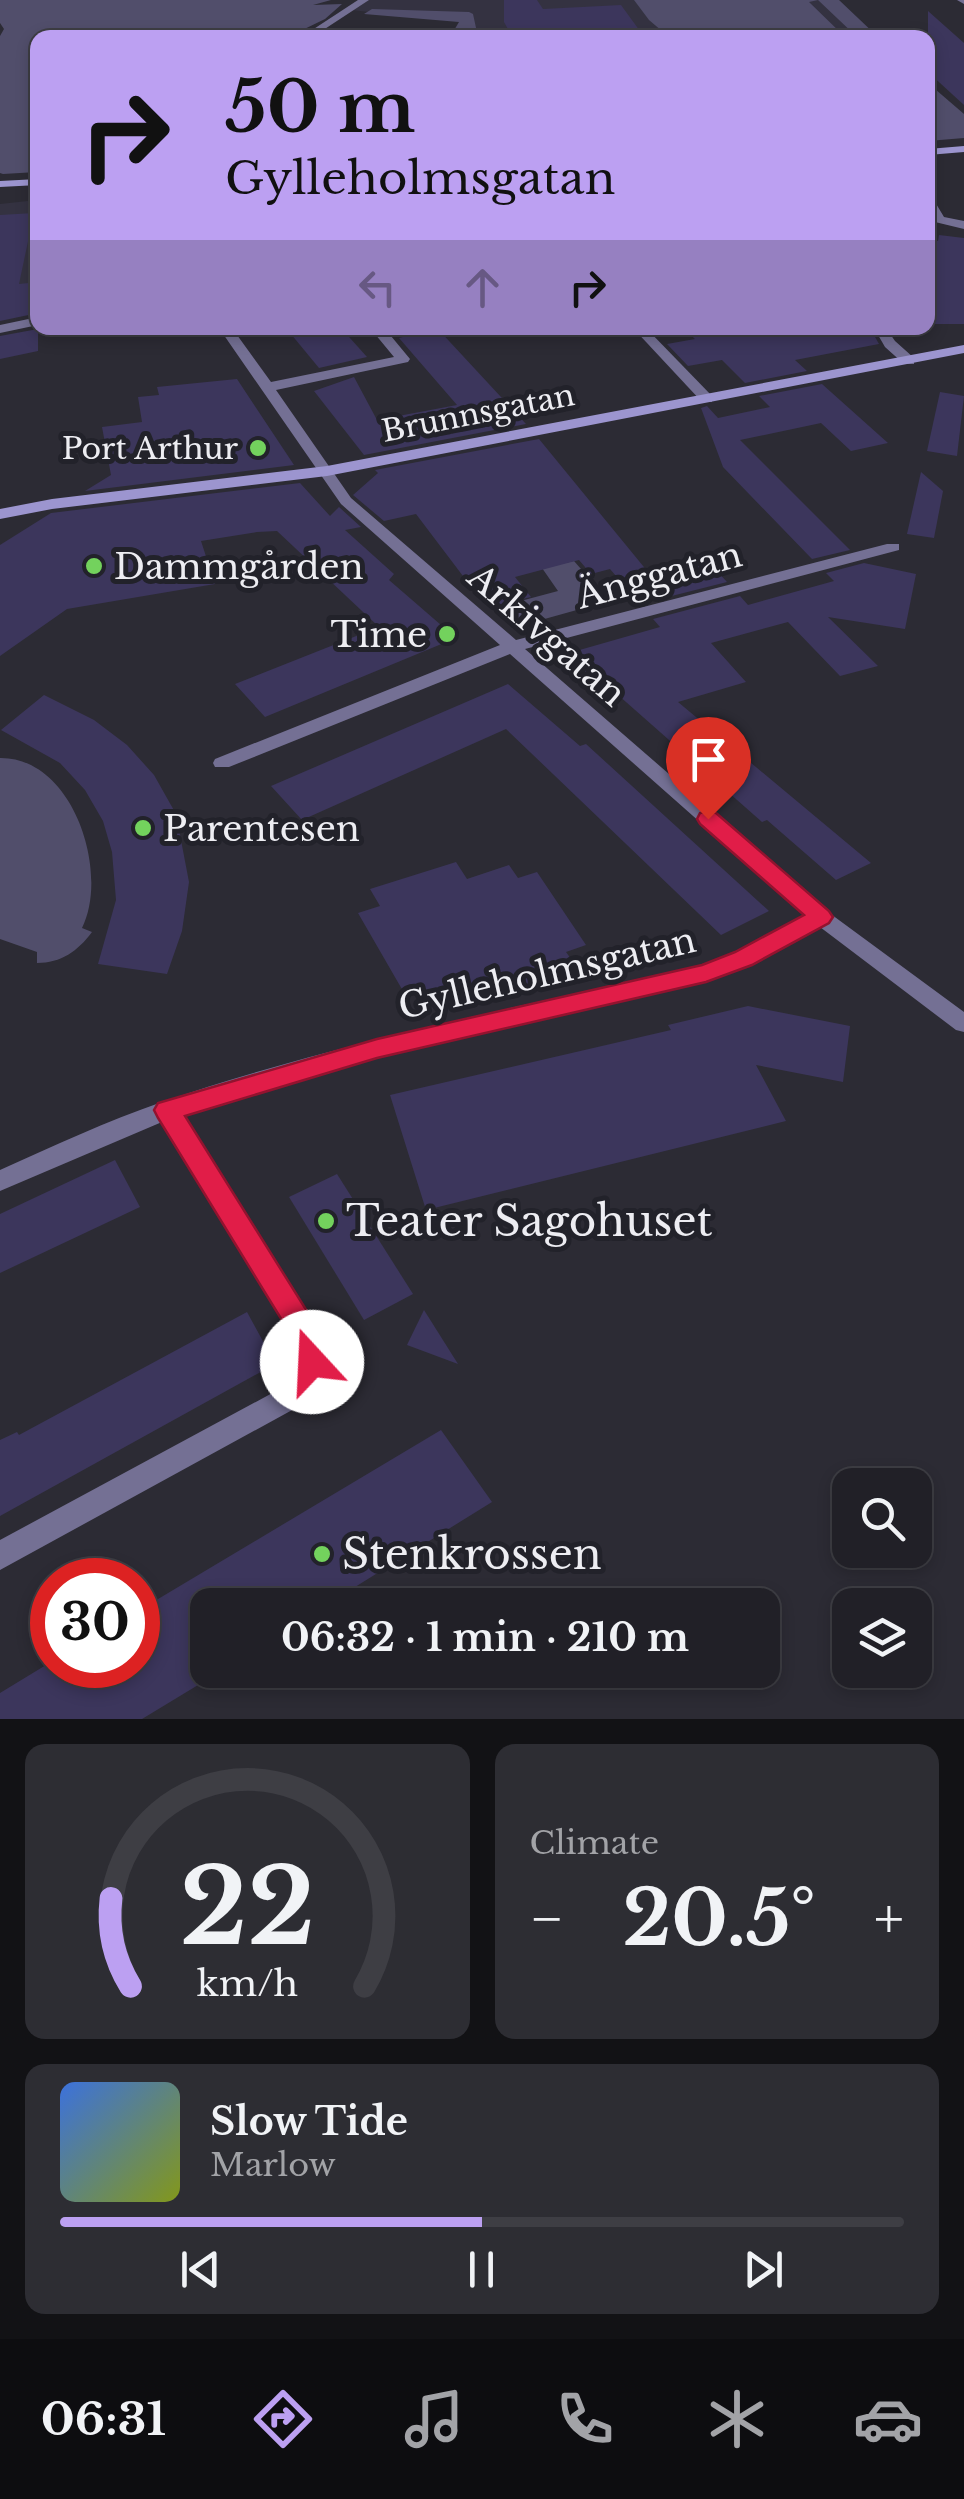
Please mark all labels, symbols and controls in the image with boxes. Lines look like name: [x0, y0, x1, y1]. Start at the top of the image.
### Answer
text: 50 m: [225, 64, 416, 151]
icon: right: [60, 70, 190, 200]
text: Gylleholmsgatan: [225, 150, 616, 206]
icon: left: [350, 260, 405, 315]
icon: ahead: [455, 260, 510, 315]
icon: right: [560, 260, 615, 315]
street label: Brunnsgatan: [378, 376, 578, 450]
place label: Port Arthur: [62, 430, 239, 467]
marker: Port Arthur: [247, 437, 269, 459]
street label: Änggatan: [571, 532, 746, 618]
place label: Dammgården: [114, 545, 364, 588]
street label: Arkivgatan: [459, 554, 635, 715]
marker: Dammgården: [83, 555, 105, 577]
place label: Time: [330, 613, 427, 656]
marker: Time: [436, 623, 458, 645]
pin: [666, 717, 751, 820]
icon: arrive: [681, 732, 736, 787]
place label: Parentesen: [163, 807, 360, 850]
marker: Parentesen: [132, 817, 154, 839]
street label: Gylleholmsgatan: [394, 918, 700, 1028]
place label: Teater Sagohuset: [346, 1195, 712, 1247]
marker: Teater Sagohuset: [315, 1210, 337, 1232]
position arrow: [260, 1310, 364, 1414]
map controls: [832, 1468, 932, 1688]
button: search: [832, 1468, 932, 1568]
place label: Stenkrossen: [342, 1528, 602, 1580]
marker: Stenkrossen: [311, 1543, 333, 1565]
speed limit sign: 30: [30, 1558, 160, 1688]
button: layers: [832, 1588, 932, 1688]
text: 06:32 · 1 min · 210 m: [281, 1614, 689, 1661]
text: Climate: [530, 1823, 659, 1863]
text: 22: [180, 1843, 315, 1972]
text: 20.5°: [622, 1872, 816, 1965]
text: −: [530, 1885, 564, 1953]
text: +: [874, 1885, 904, 1953]
text: km/h: [197, 1961, 298, 2006]
text: Slow Tide: [210, 2098, 408, 2145]
text: Marlow: [210, 2145, 336, 2185]
icon: previous: [173, 2242, 228, 2297]
icon: pause: [454, 2242, 509, 2297]
icon: next: [736, 2242, 791, 2297]
icon: directions: [248, 2384, 318, 2454]
icon: music: [399, 2384, 469, 2454]
icon: phone: [550, 2384, 620, 2454]
icon: climate: [702, 2384, 772, 2454]
icon: car: [853, 2384, 923, 2454]
text: 06:31: [41, 2391, 166, 2447]

